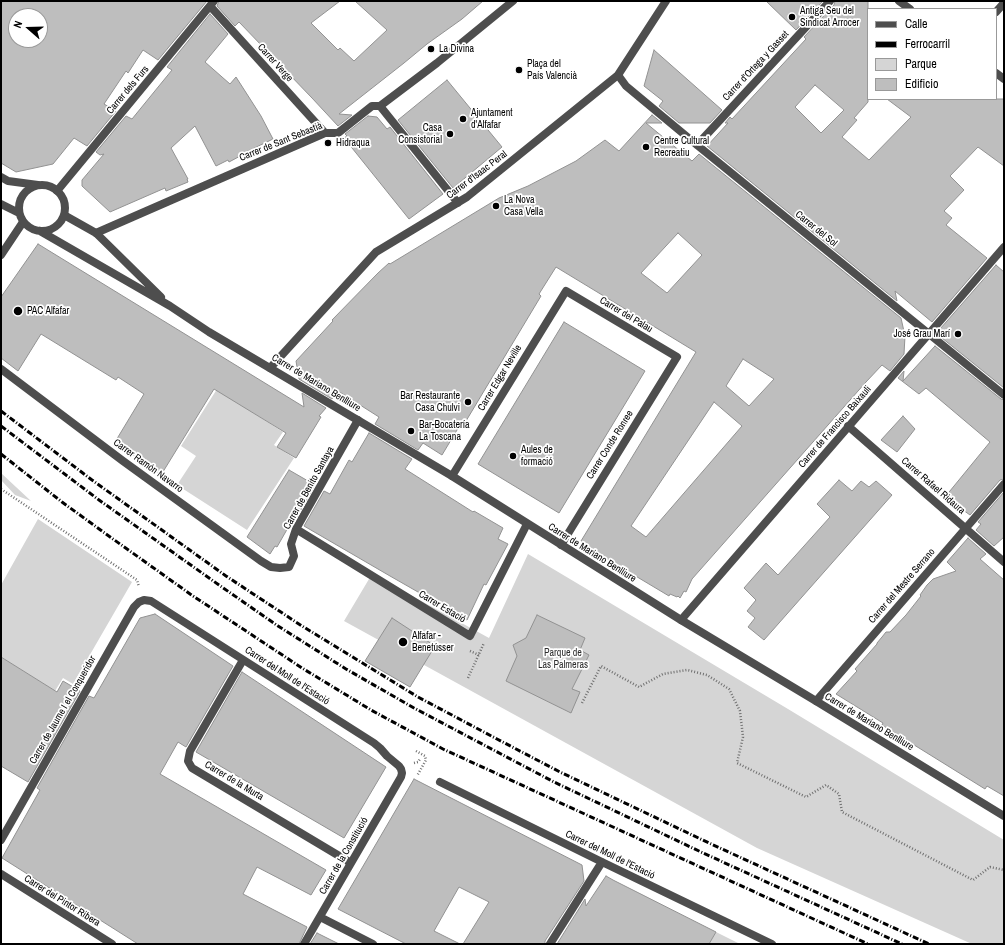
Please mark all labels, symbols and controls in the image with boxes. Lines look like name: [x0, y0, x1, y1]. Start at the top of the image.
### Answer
place label: Antiga Seu del Sindicat Arrocer: [800, 5, 859, 28]
north arrow: [8, 8, 48, 48]
legend: [867, 8, 997, 100]
marker: Antiga Seu del Sindicat Arrocer: [787, 12, 797, 22]
text: Calle: [905, 16, 927, 32]
text: N: [10, 19, 25, 30]
street label: Carrer d'Ortega y Gasset: [720, 29, 792, 103]
text: Ferrocarril: [905, 36, 950, 52]
street label: Carrer Verge: [255, 42, 295, 84]
place label: La Divina: [439, 43, 474, 55]
marker: La Divina: [426, 44, 436, 54]
text: Parque: [905, 56, 937, 72]
place label: Plaça del País Valencià: [527, 58, 577, 82]
street label: Carrer dels Furs: [104, 63, 152, 117]
marker: Plaça del País Valencià: [514, 65, 524, 75]
text: Edificio: [905, 76, 938, 92]
place label: Ajuntament d'Alfafar: [471, 107, 512, 130]
marker: Ajuntament d'Alfafar: [458, 114, 468, 124]
street label: Carrer de Sant Sebastià: [238, 120, 324, 164]
place label: Casa Consistorial: [398, 122, 442, 146]
marker: Casa Consistorial: [445, 129, 455, 139]
place label: Centre Cultural Recreatiu: [654, 135, 709, 158]
place label: Hidraqua: [336, 137, 370, 149]
marker: Hidraqua: [323, 138, 333, 148]
marker: Centre Cultural Recreatiu: [641, 142, 651, 152]
street label: Carrer d'Isaac Peral: [444, 148, 510, 202]
place label: La Nova Casa Vella: [504, 194, 543, 218]
marker: La Nova Casa Vella: [491, 201, 501, 211]
street label: Carrer del Sol: [793, 208, 839, 250]
street label: Carrer del Palau: [597, 294, 655, 336]
marker: PAC Alfafar: [12, 305, 24, 317]
place label: PAC Alfafar: [27, 305, 69, 317]
place label: José Grau Marí: [893, 328, 950, 340]
marker: José Grau Marí: [953, 329, 963, 339]
street label: Carrer Edgar Neville: [476, 343, 524, 413]
street label: Carrer de Mariano Benlliure: [269, 352, 363, 414]
street label: Carrer de Francisco Baixauli: [796, 384, 874, 470]
place label: Bar Restaurante Casa Chulvi: [400, 390, 460, 414]
marker: Bar Restaurante Casa Chulvi: [463, 397, 473, 407]
street label: Carrer Conde Ronree: [584, 408, 636, 482]
place label: Bar-Bocatería La Toscana: [419, 419, 470, 442]
marker: Bar-Bocatería La Toscana: [406, 426, 416, 436]
street label: Carrer Ramón Navarro: [111, 437, 185, 495]
street label: Carrer de Benito Santaya: [281, 444, 337, 532]
place label: Aules de formació: [521, 444, 553, 468]
marker: Aules de formació: [508, 451, 518, 461]
street label: Carrer Rafael Ridaura: [899, 455, 967, 517]
street label: Carrer de Mariano Benlliure: [546, 521, 638, 585]
street label: Carrer del Mestre Serrano: [866, 546, 938, 626]
street label: Carrer Estació: [416, 588, 468, 626]
place label: Alfafar - Benetússer: [412, 630, 453, 654]
marker: Alfafar - Benetússer: [397, 636, 409, 648]
street label: Carrer del Moll de l'Estació: [243, 644, 331, 708]
park label: Parque de Las Palmeras: [538, 647, 588, 670]
street label: Carrer de Jaume I el Conqueridor: [27, 654, 99, 766]
street label: Carrer de Mariano Benlliure: [822, 691, 916, 753]
street label: Carrer de la Murta: [202, 759, 266, 803]
street label: Carrer de la Constitució: [317, 815, 371, 897]
street label: Carrer del Moll de l'Estació: [563, 828, 657, 882]
street label: Carrer del Pintor Ribera: [22, 873, 102, 929]

